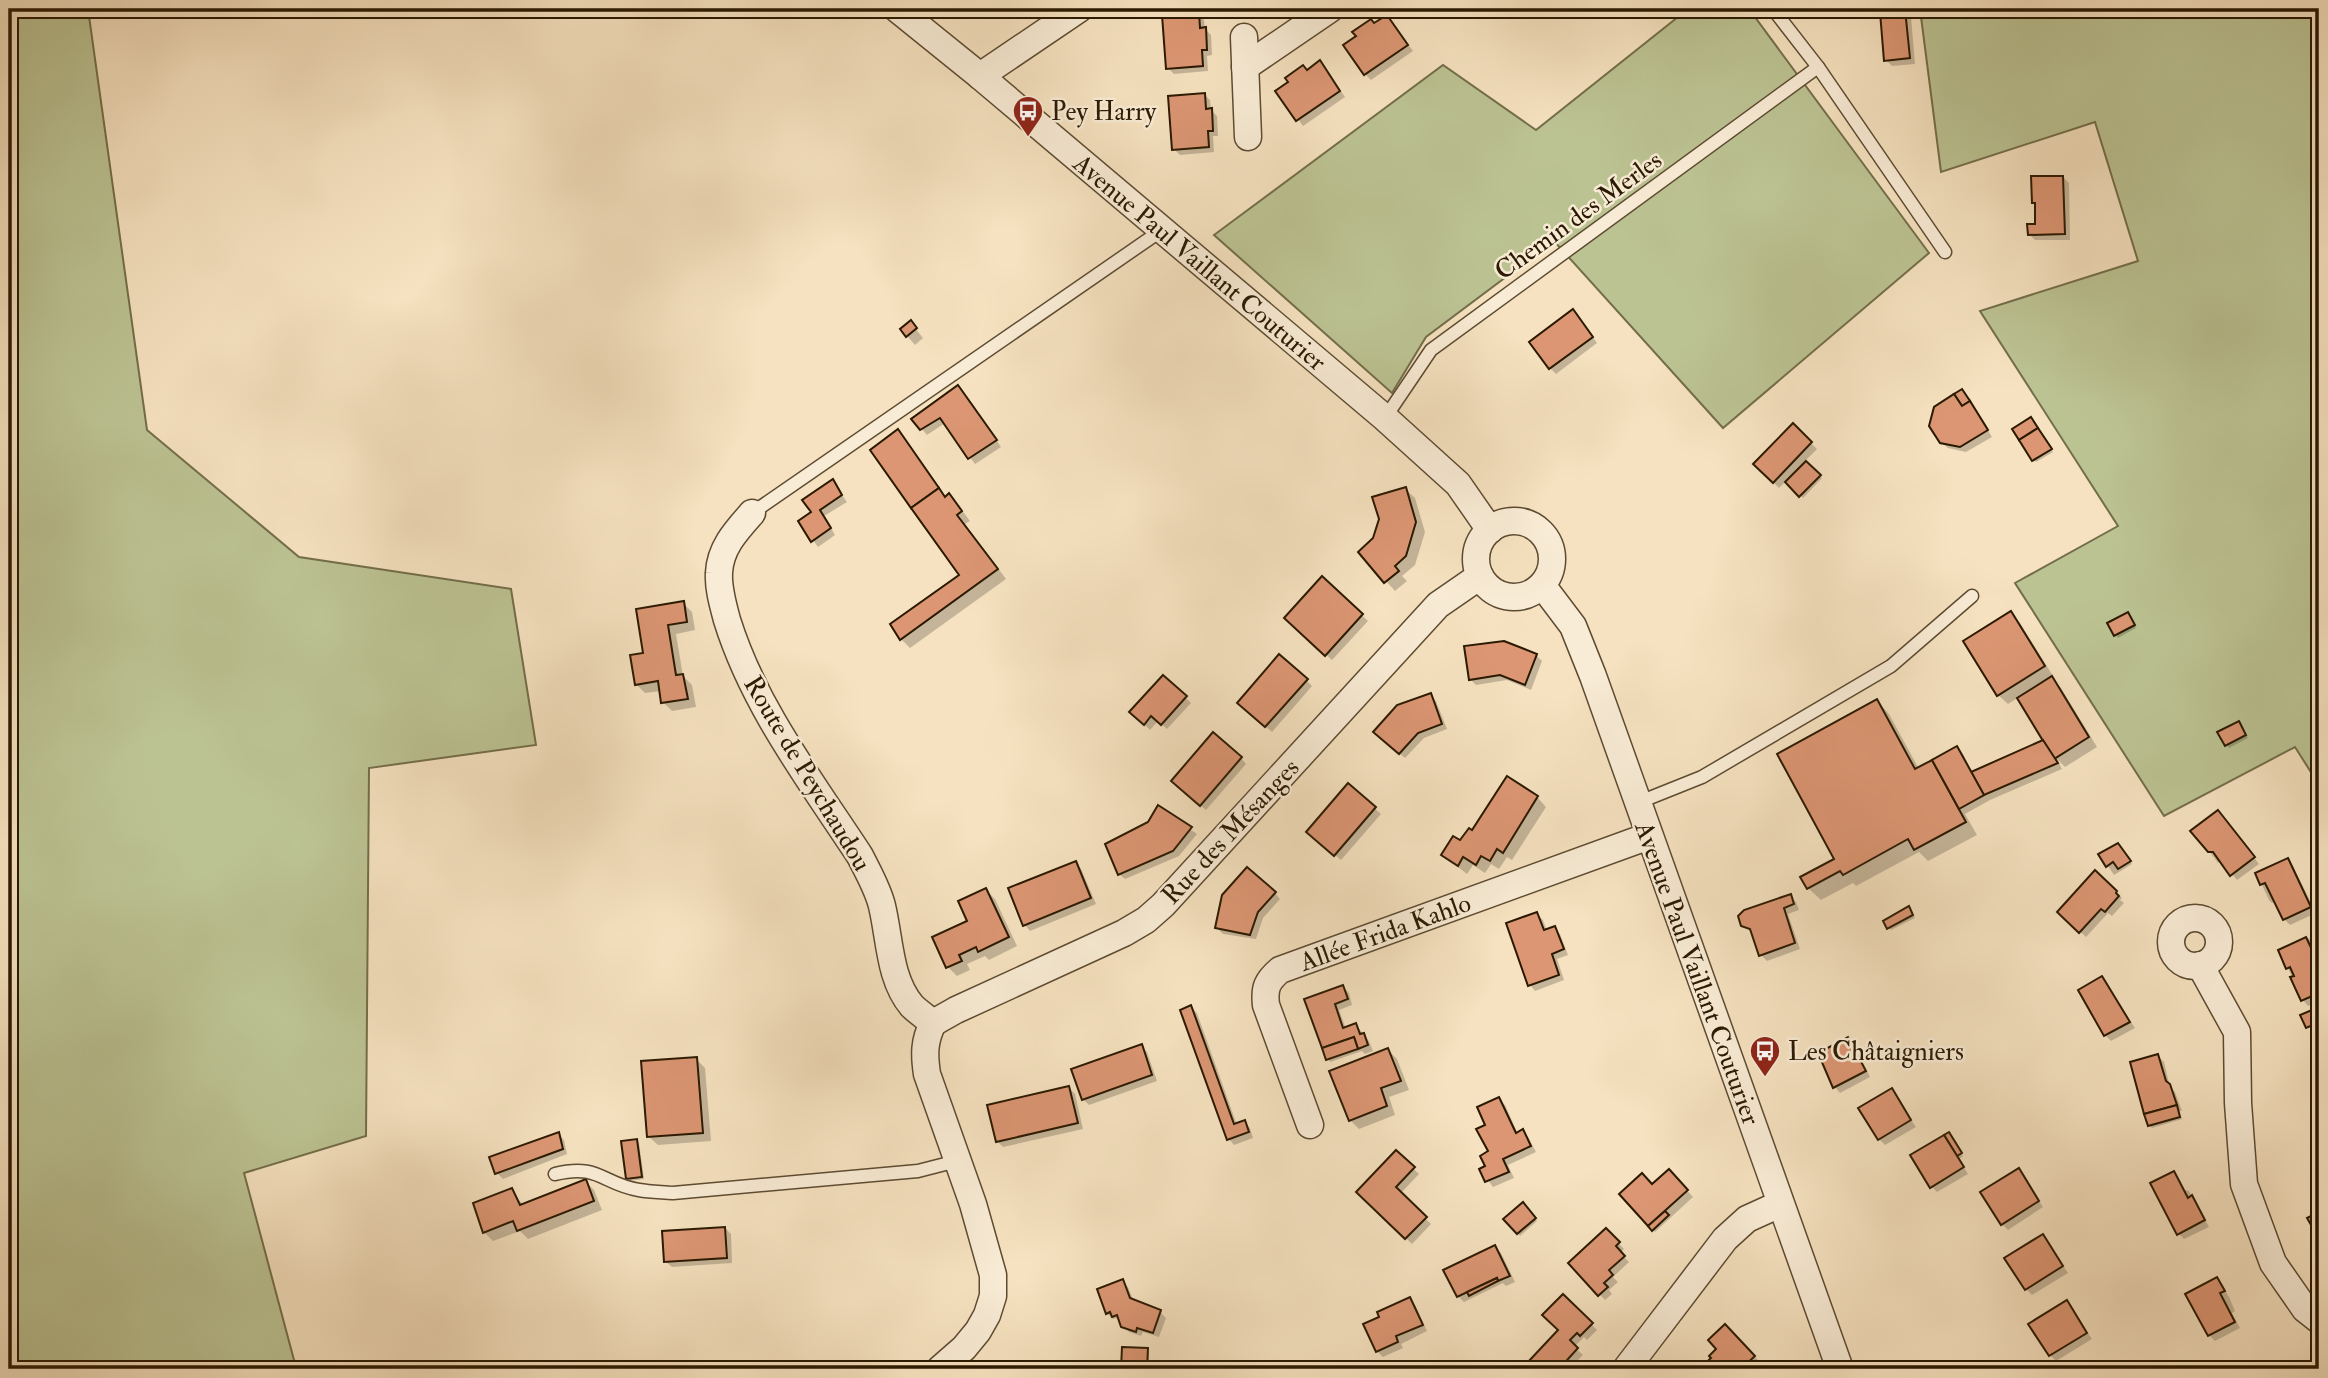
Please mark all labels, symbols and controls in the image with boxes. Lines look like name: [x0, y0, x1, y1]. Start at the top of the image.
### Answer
bus stop icon: Pey Harry: [1011, 94, 1045, 138]
place label: Pey Harry: [1051, 96, 1157, 128]
street label: Chemin des Merles: [1489, 144, 1669, 287]
street label: Avenue Paul Vaillant Couturier: [1066, 147, 1333, 378]
street label: Route de Peychaudou: [736, 670, 878, 877]
street label: Rue des Mésanges: [1155, 752, 1306, 911]
street label: Avenue Paul Vaillant Couturier: [1627, 816, 1767, 1130]
street label: Allée Frida Kahlo: [1295, 887, 1475, 979]
bus stop icon: Les Châtaigniers: [1748, 1034, 1782, 1078]
place label: Les Châtaigniers: [1788, 1036, 1964, 1068]

